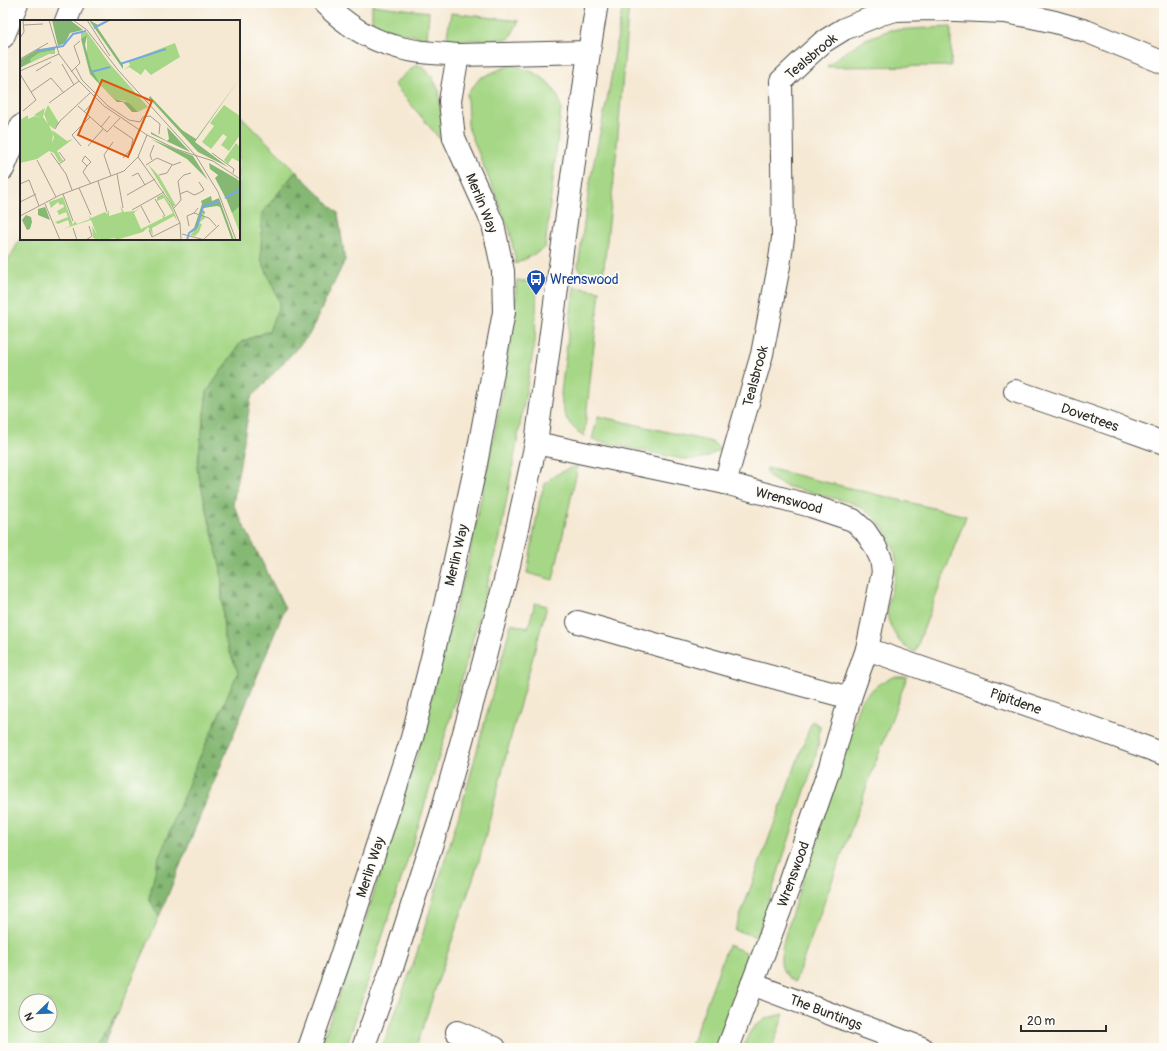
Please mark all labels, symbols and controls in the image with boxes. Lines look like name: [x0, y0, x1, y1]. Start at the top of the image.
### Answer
inset map: [20, 20, 240, 240]
street label: Tealsbrook: [782, 30, 841, 83]
street label: Merlin Way: [462, 171, 501, 236]
bus stop icon: Wrenswood: [525, 268, 547, 296]
place label: Wrenswood: [550, 271, 619, 288]
street label: Tealsbrook: [739, 344, 772, 408]
street label: Dovetrees: [1059, 400, 1122, 436]
street label: Wrenswood: [754, 483, 824, 518]
street label: Merlin Way: [441, 522, 472, 588]
street label: Pipitdene: [988, 685, 1044, 718]
street label: Merlin Way: [353, 835, 388, 900]
street label: Wrenswood: [774, 839, 813, 909]
street label: The Buntings: [787, 991, 865, 1034]
north arrow: [18, 993, 58, 1033]
scale bar: [1021, 1007, 1106, 1033]
text: N: [22, 1010, 37, 1023]
text: 20 m: [1027, 1014, 1056, 1029]

